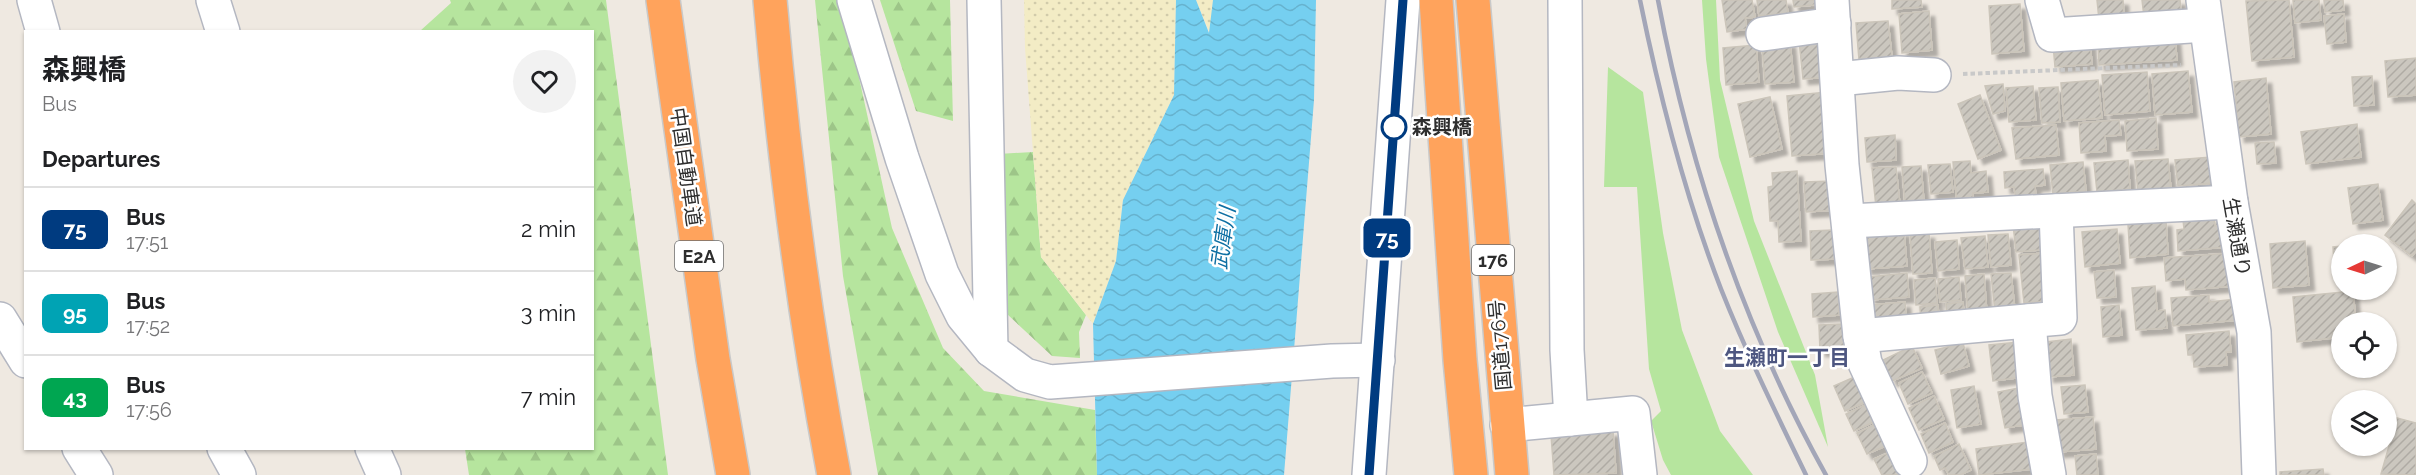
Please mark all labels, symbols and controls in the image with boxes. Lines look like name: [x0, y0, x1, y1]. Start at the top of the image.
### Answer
button: heart: [513, 50, 576, 113]
text: 森興橋: [42, 53, 126, 86]
text: Bus: [42, 92, 77, 116]
street label: 中国自動車道: [666, 106, 706, 228]
marker: 森興橋: [1381, 114, 1407, 140]
place label: 森興橋: [1412, 115, 1472, 139]
text: Departures: [42, 146, 160, 172]
street label: 生瀬通り: [2218, 196, 2256, 278]
water label: 武庫川: [1206, 203, 1240, 271]
text: Bus: [126, 204, 165, 230]
text: 2 min: [521, 216, 576, 242]
text: 75: [63, 217, 87, 242]
line badge: 75: [1360, 218, 1414, 258]
text: 75: [1375, 226, 1399, 251]
text: 17:51: [126, 230, 168, 254]
north arrow: [2331, 234, 2397, 300]
map controls: [2331, 234, 2397, 456]
road number: E2A: [675, 241, 723, 271]
road number: 176: [1472, 245, 1514, 275]
text: Bus: [126, 288, 165, 314]
street label: 国道176号: [1484, 299, 1516, 391]
text: 3 min: [521, 300, 576, 326]
text: 95: [63, 301, 87, 326]
button: locate: [2331, 312, 2397, 378]
text: 17:52: [126, 314, 170, 338]
district label: 生瀬町一丁目: [1724, 345, 1850, 370]
text: Bus: [126, 372, 165, 398]
text: 7 min: [521, 384, 576, 410]
text: 43: [63, 385, 87, 410]
button: layers: [2331, 390, 2397, 456]
text: 17:56: [126, 398, 172, 422]

